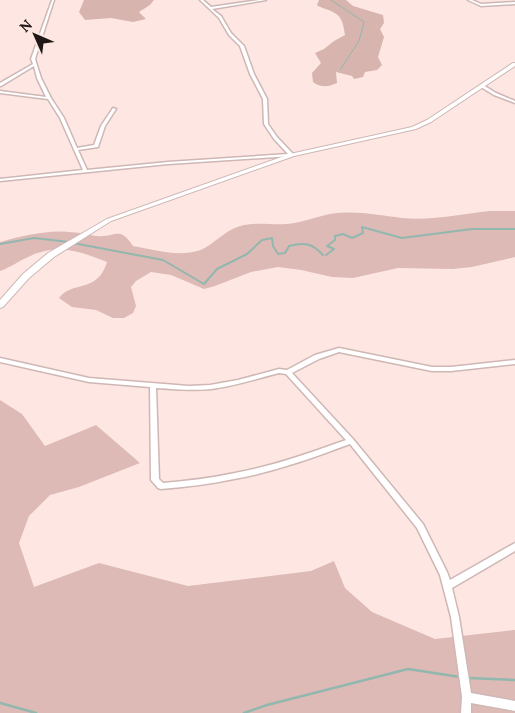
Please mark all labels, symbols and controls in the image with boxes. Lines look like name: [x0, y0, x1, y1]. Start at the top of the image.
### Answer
north arrow: [10, 10, 60, 60]
text: N: [16, 15, 36, 36]

